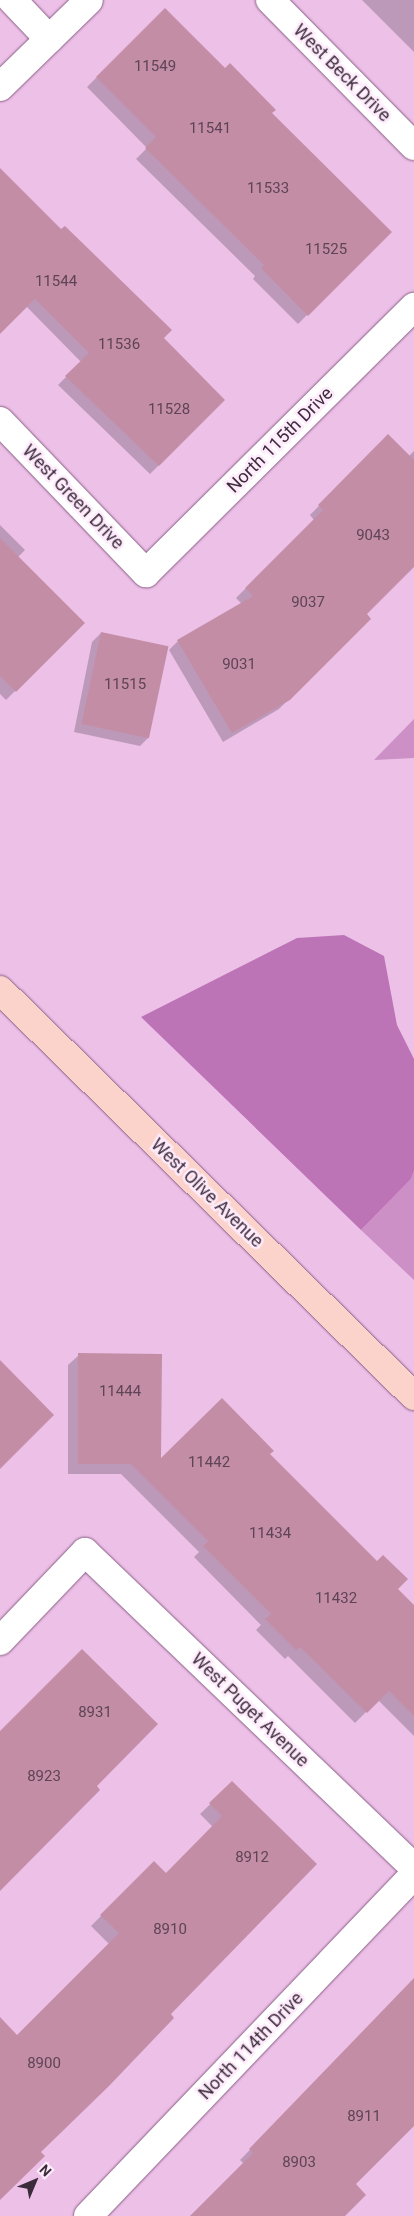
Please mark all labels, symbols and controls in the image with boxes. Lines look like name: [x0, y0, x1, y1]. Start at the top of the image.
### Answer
street label: West Beck Drive: [289, 20, 395, 126]
house number: 11549: [134, 58, 176, 76]
house number: 11541: [189, 120, 231, 138]
house number: 11533: [247, 180, 289, 198]
house number: 11525: [305, 241, 347, 259]
house number: 11544: [35, 273, 77, 291]
house number: 11536: [98, 336, 140, 354]
street label: North 115th Drive: [223, 383, 337, 497]
house number: 11528: [148, 401, 190, 419]
street label: West Green Drive: [18, 440, 128, 554]
house number: 9043: [356, 527, 390, 545]
house number: 9037: [291, 594, 325, 612]
house number: 9031: [222, 656, 256, 674]
house number: 11515: [104, 676, 146, 694]
street label: West Olive Avenue: [146, 1134, 268, 1252]
house number: 11444: [99, 1383, 141, 1401]
house number: 11442: [188, 1454, 230, 1472]
house number: 11434: [249, 1525, 291, 1543]
house number: 11432: [315, 1590, 357, 1608]
street label: West Puget Avenue: [187, 1648, 313, 1772]
house number: 8931: [78, 1704, 112, 1722]
house number: 8923: [27, 1768, 61, 1786]
house number: 8912: [235, 1849, 269, 1867]
house number: 8910: [153, 1921, 187, 1939]
street label: North 114th Drive: [194, 1988, 308, 2104]
house number: 8900: [27, 2055, 61, 2073]
house number: 8911: [347, 2108, 381, 2126]
house number: 8903: [282, 2154, 316, 2172]
north arrow: [10, 2156, 60, 2206]
text: N: [36, 2161, 55, 2180]

